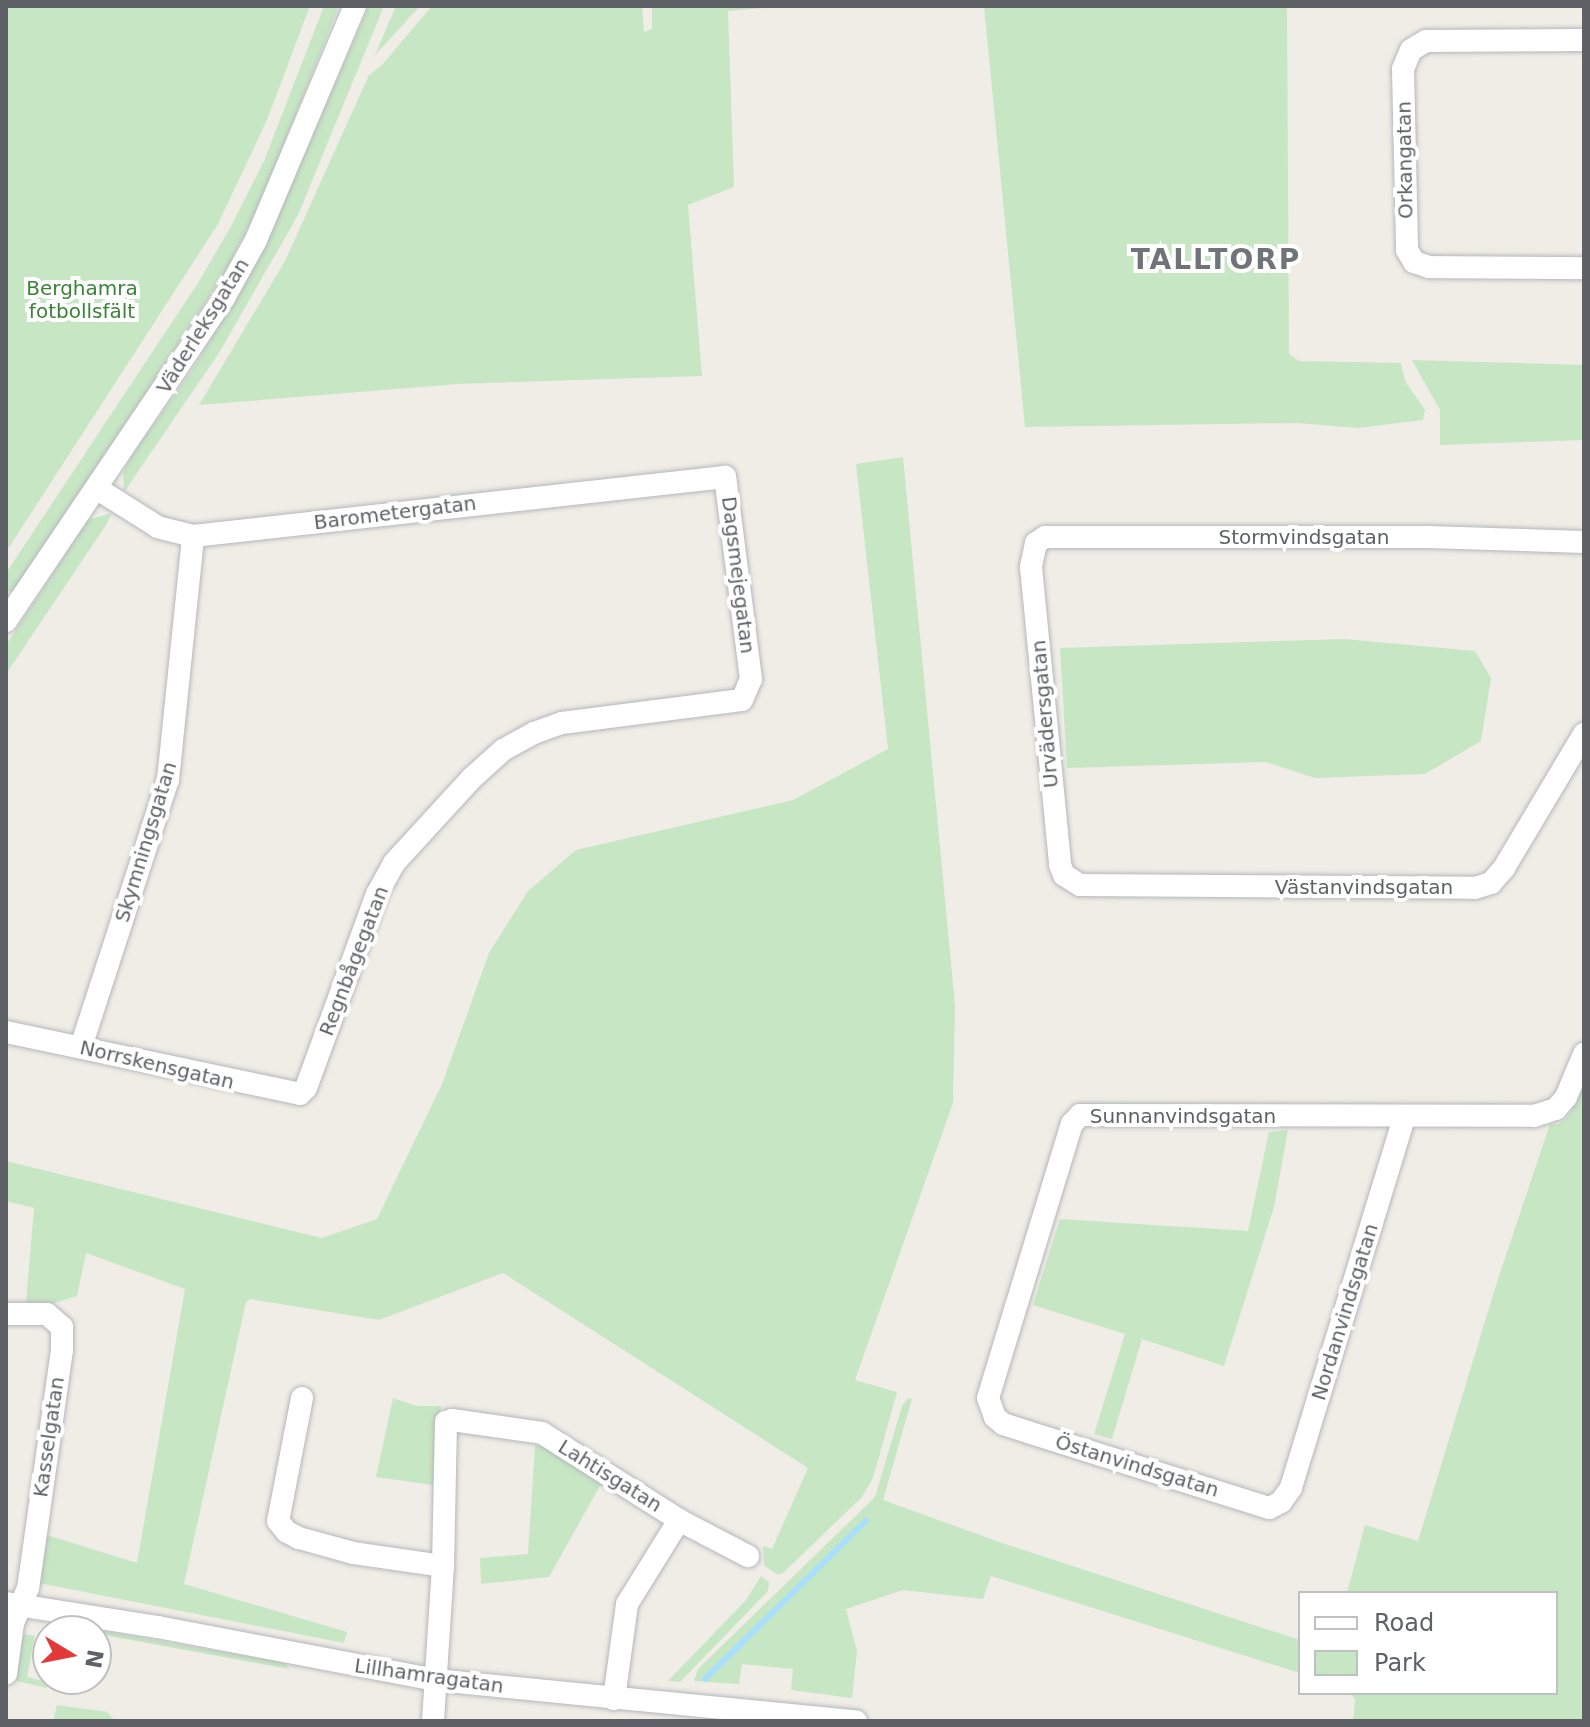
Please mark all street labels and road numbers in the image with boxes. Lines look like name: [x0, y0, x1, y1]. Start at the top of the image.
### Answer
street label: Orkangatan: [1392, 101, 1418, 219]
street label: Väderleksgatan: [152, 254, 254, 398]
street label: Barometergatan: [312, 491, 478, 535]
street label: Dagsmejegatan: [716, 495, 760, 655]
street label: Stormvindsgatan: [1218, 525, 1390, 549]
street label: Urvädersgatan: [1027, 639, 1063, 789]
street label: Skymningsgatan: [110, 759, 182, 925]
street label: Västanvindsgatan: [1275, 875, 1453, 899]
street label: Regnbågegatan: [314, 883, 394, 1039]
street label: Norrskensgatan: [77, 1036, 237, 1094]
street label: Sunnanvindsgatan: [1090, 1104, 1276, 1128]
street label: Nordanvindsgatan: [1307, 1221, 1383, 1403]
street label: Kasselgatan: [29, 1375, 69, 1499]
street label: Östanvindsgatan: [1052, 1430, 1222, 1502]
street label: Lahtisgatan: [554, 1435, 666, 1517]
street label: Lillhamragatan: [353, 1654, 505, 1698]

